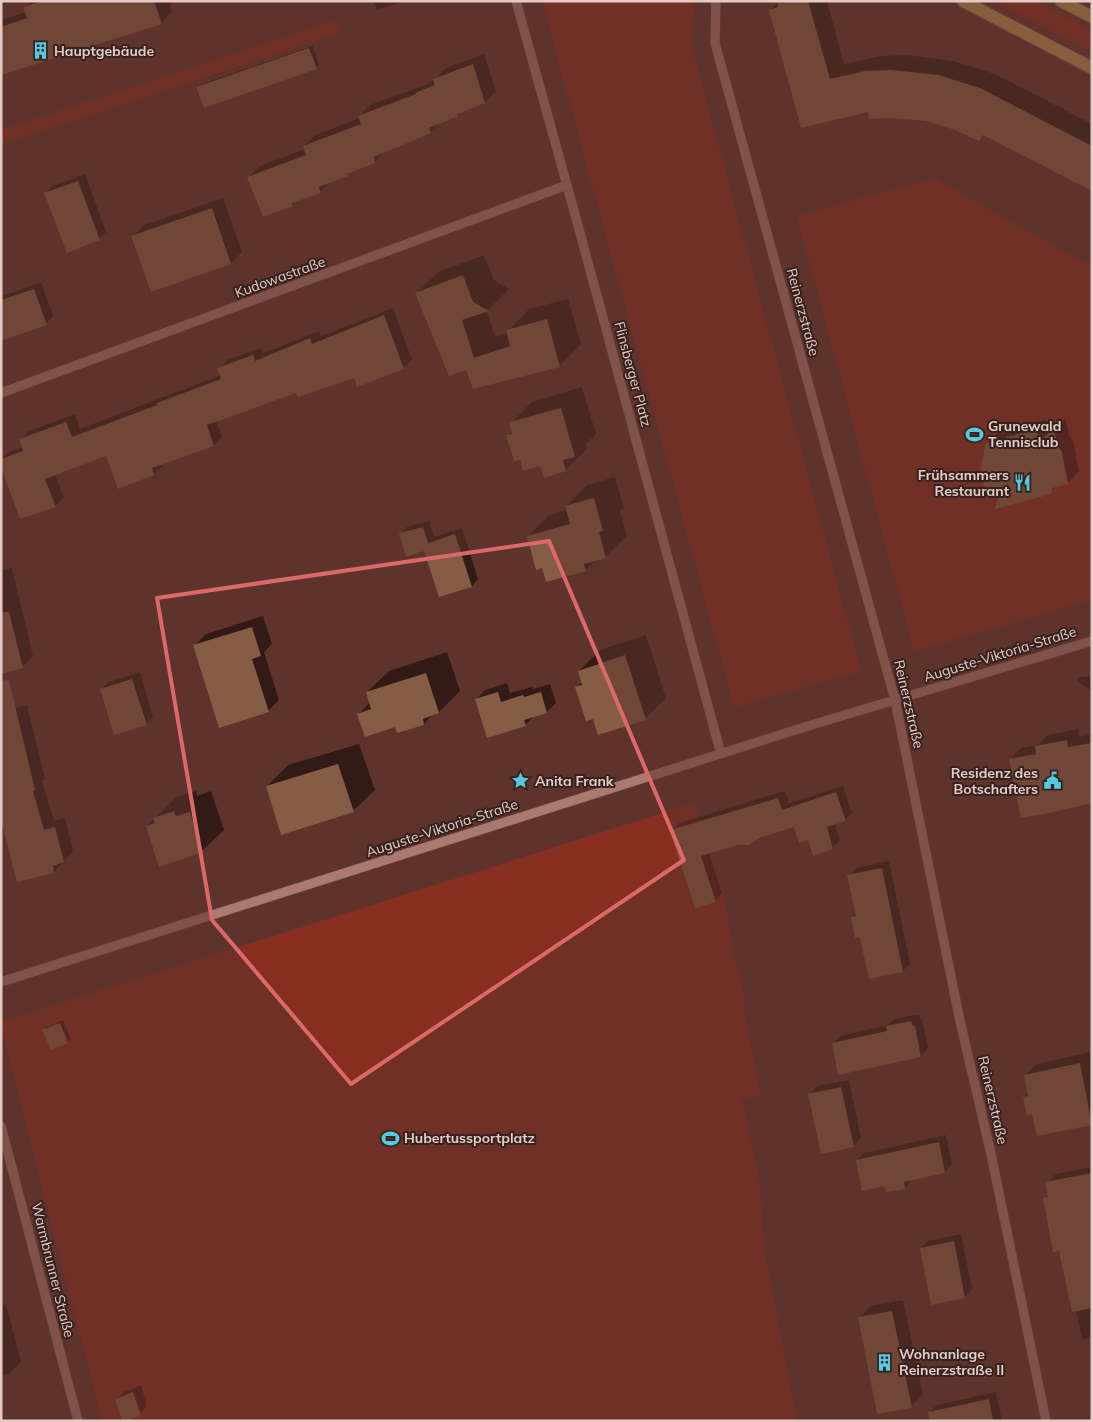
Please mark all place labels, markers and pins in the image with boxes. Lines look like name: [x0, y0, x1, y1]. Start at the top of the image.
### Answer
building icon: Hauptgebäude: [30, 41, 50, 61]
place label: Hauptgebäude: [54, 42, 154, 60]
place label: Grunewald Tennisclub: [988, 417, 1061, 451]
sports icon: Grunewald Tennisclub: [964, 424, 984, 444]
place label: Frühsammers Restaurant: [918, 466, 1010, 500]
restaurant icon: Frühsammers Restaurant: [1013, 473, 1033, 493]
place label: Residenz des Botschafters: [951, 764, 1038, 798]
place icon: Anita Frank: [511, 771, 531, 791]
public building icon: Residenz des Botschafters: [1042, 771, 1062, 791]
place label: Anita Frank: [535, 772, 614, 790]
sports icon: Hubertussportplatz: [380, 1128, 400, 1148]
place label: Hubertussportplatz: [404, 1129, 535, 1147]
place label: Wohnanlage Reinerzstraße II: [899, 1345, 1004, 1379]
building icon: Wohnanlage Reinerzstraße II: [875, 1352, 895, 1372]

